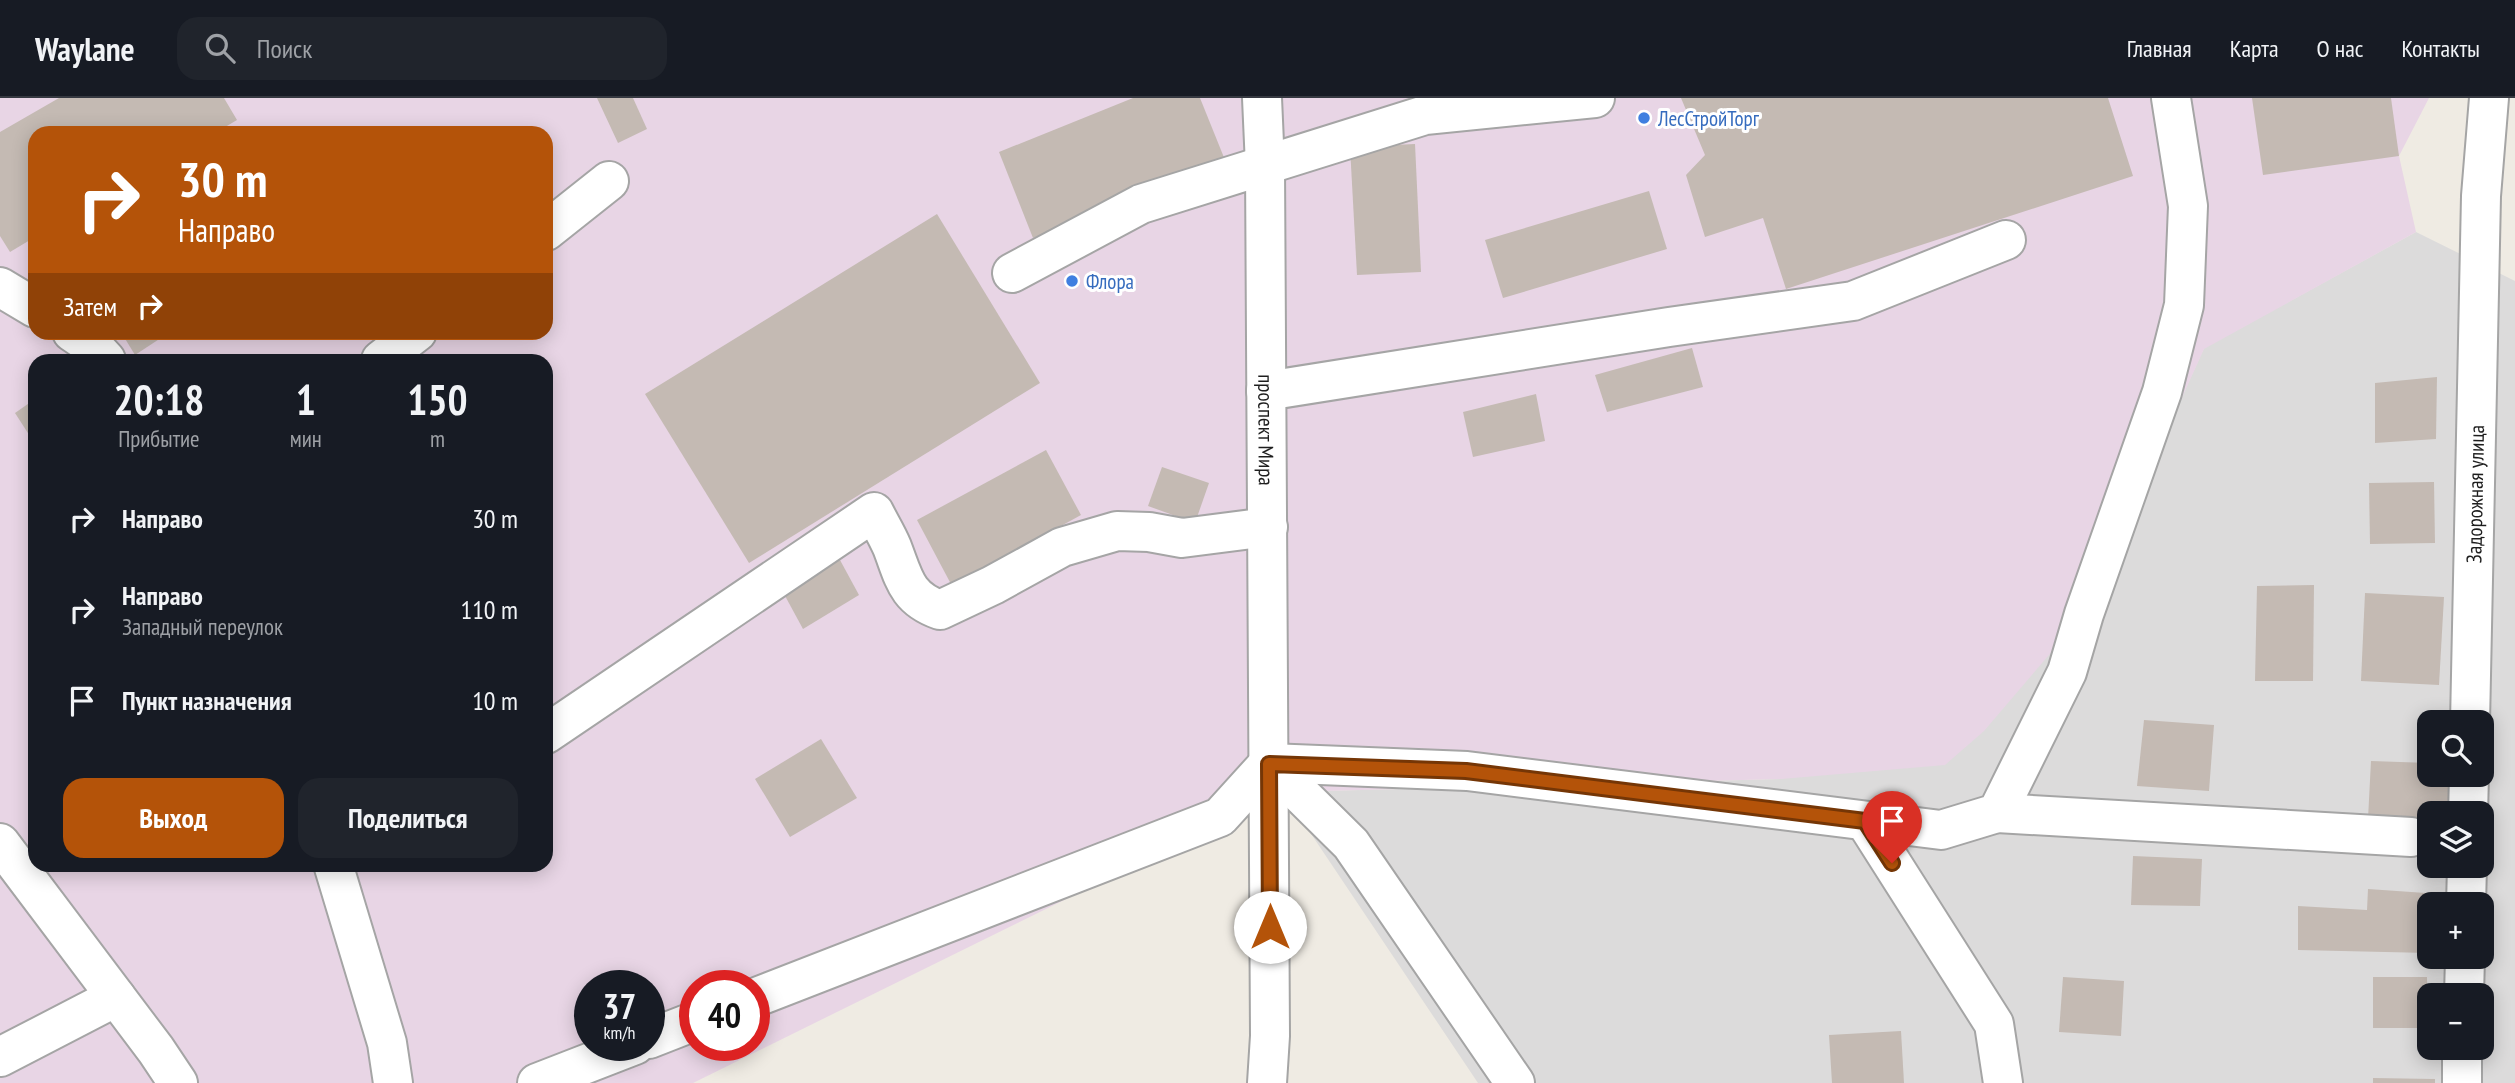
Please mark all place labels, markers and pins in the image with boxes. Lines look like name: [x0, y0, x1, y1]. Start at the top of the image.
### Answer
place label: ЛесСтройТорг: [1657, 105, 1760, 132]
marker: ЛесСтройТорг: [1636, 110, 1652, 126]
place label: Флора: [1086, 268, 1134, 295]
marker: Флора: [1064, 273, 1080, 289]
pin: [1862, 791, 1922, 863]

